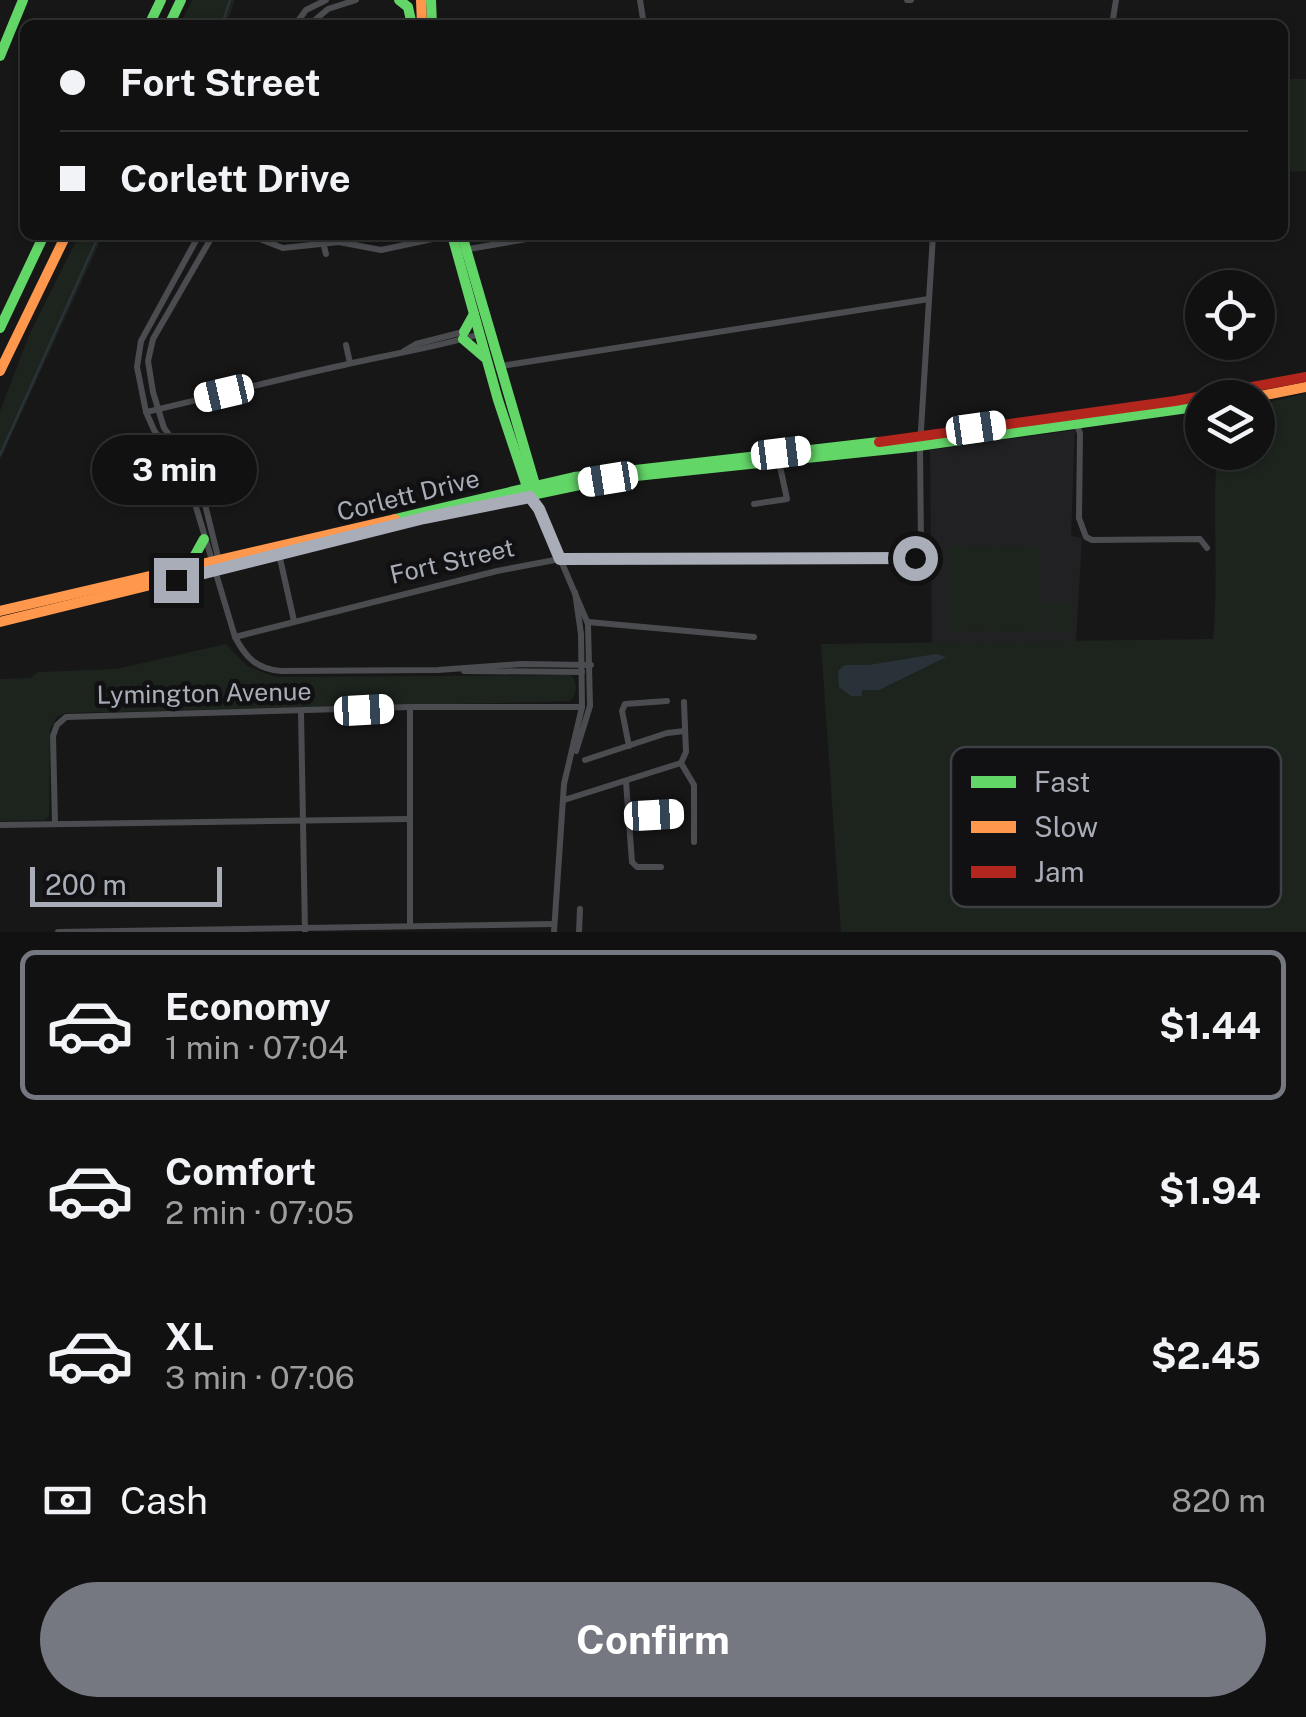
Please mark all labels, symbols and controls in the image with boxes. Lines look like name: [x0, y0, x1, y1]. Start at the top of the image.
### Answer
text: Fort Street: [120, 60, 321, 105]
text: Corlett Drive: [120, 156, 351, 201]
map controls: [1185, 270, 1275, 470]
button: locate: [1185, 270, 1275, 360]
car: [191, 372, 257, 414]
button: layers: [1185, 380, 1275, 470]
car: [944, 409, 1008, 447]
car: [749, 434, 813, 472]
callout: 3 min: [94, 435, 258, 505]
text: 3 min: [132, 451, 217, 488]
car: [576, 459, 640, 499]
street label: Corlett Drive: [334, 463, 482, 527]
street label: Fort Street: [387, 532, 517, 590]
route start: [893, 536, 938, 581]
route end: [154, 558, 199, 603]
street label: Lymington Avenue: [96, 676, 312, 710]
car: [333, 693, 395, 727]
legend: [951, 747, 1281, 907]
text: Fast: [1034, 765, 1090, 798]
car: [623, 798, 685, 832]
text: Slow: [1034, 810, 1098, 843]
text: Jam: [1034, 855, 1085, 888]
scale bar: [30, 862, 222, 906]
text: 200 m: [45, 868, 127, 901]
icon: car: [45, 980, 135, 1070]
text: Economy: [165, 984, 331, 1029]
text: $1.44: [1159, 1003, 1261, 1048]
text: 1 min · 07:04: [165, 1029, 348, 1066]
icon: car: [45, 1145, 135, 1235]
text: Comfort: [165, 1149, 316, 1194]
text: $1.94: [1159, 1168, 1261, 1213]
text: 2 min · 07:05: [165, 1194, 354, 1231]
icon: car: [45, 1310, 135, 1400]
text: XL: [165, 1314, 214, 1359]
text: $2.45: [1151, 1333, 1261, 1378]
text: 3 min · 07:06: [165, 1359, 355, 1396]
icon: cash: [40, 1473, 95, 1528]
text: Cash: [120, 1478, 208, 1523]
text: 820 m: [1171, 1482, 1266, 1519]
button: Confirm: [40, 1582, 1266, 1697]

